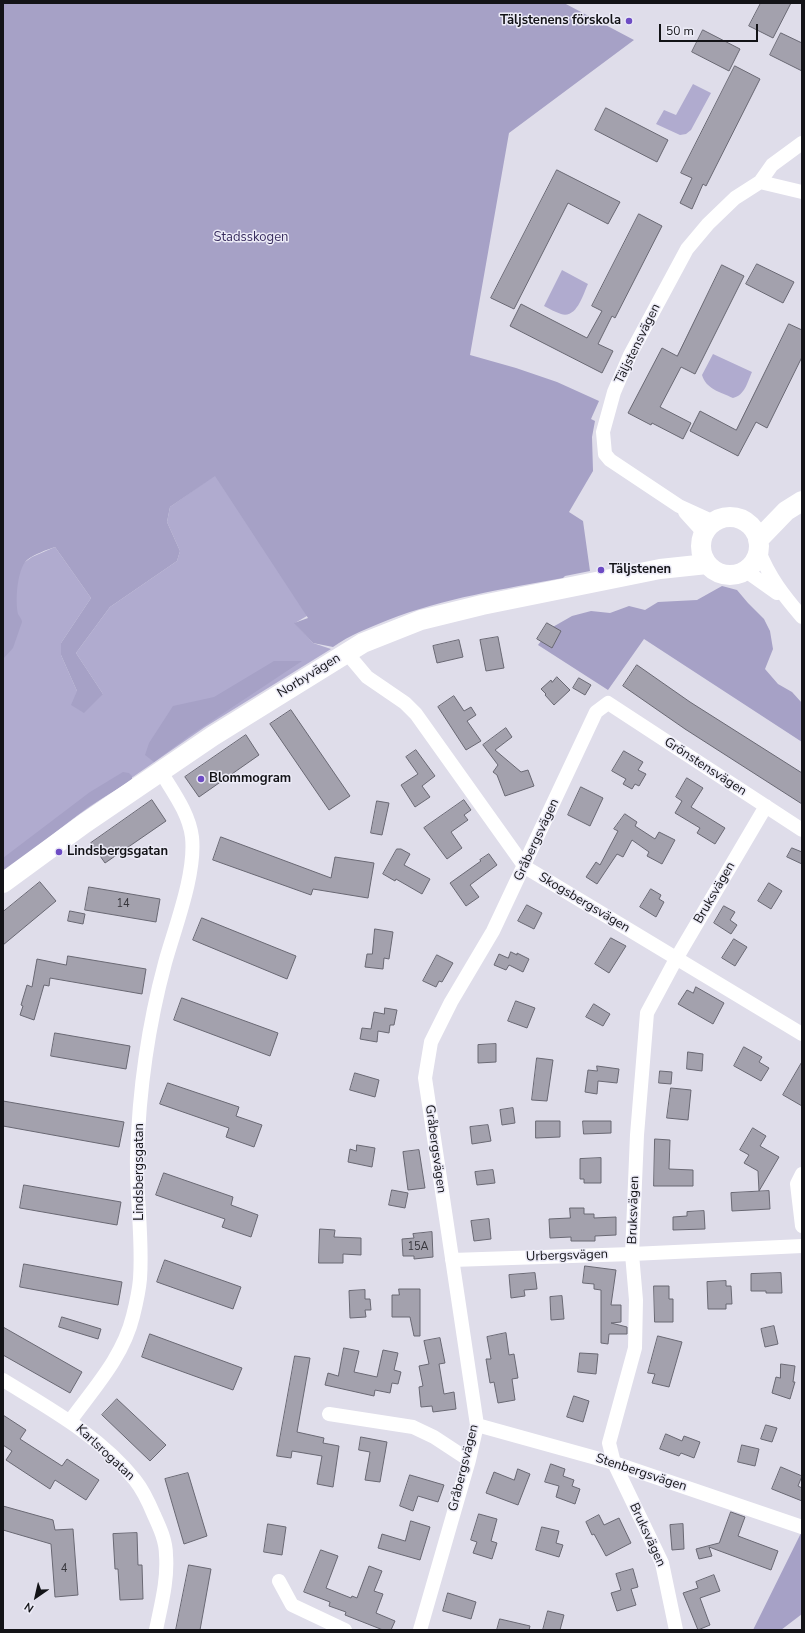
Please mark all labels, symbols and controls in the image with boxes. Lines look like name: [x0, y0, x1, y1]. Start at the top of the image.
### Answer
place label: Täljstenens förskola: [500, 13, 621, 29]
marker: Täljstenens förskola: [624, 16, 634, 26]
scale bar: [661, 16, 760, 42]
text: 50 m: [666, 23, 694, 39]
park label: Stadsskogen: [214, 230, 288, 246]
street label: Täljstensvägen: [612, 301, 664, 387]
place label: Täljstenen: [609, 562, 671, 578]
marker: Täljstenen: [596, 565, 606, 575]
street label: Norbyvägen: [275, 650, 343, 702]
street label: Grönstensvägen: [661, 735, 749, 799]
place label: Blommogram: [209, 771, 291, 787]
marker: Blommogram: [196, 774, 206, 784]
street label: Gråbergsvägen: [511, 796, 563, 884]
place label: Lindsbergsgatan: [67, 844, 168, 860]
marker: Lindsbergsgatan: [54, 847, 64, 857]
street label: Bruksvägen: [691, 859, 739, 927]
street label: Skogsbergsvägen: [536, 870, 632, 936]
house number: 14: [116, 897, 130, 911]
street label: Gråbergsvägen: [421, 1104, 449, 1194]
street label: Lindsbergsgatan: [132, 1123, 148, 1221]
street label: Bruksvägen: [625, 1175, 643, 1245]
house number: 15A: [407, 1240, 429, 1254]
street label: Urbergsvägen: [526, 1247, 608, 1265]
street label: Karlsrogatan: [72, 1422, 138, 1484]
street label: Gråbergsvägen: [446, 1423, 482, 1513]
street label: Stenbergsvägen: [593, 1451, 689, 1495]
street label: Bruksvägen: [625, 1501, 669, 1569]
house number: 4: [61, 1562, 67, 1576]
north arrow: [16, 1577, 56, 1617]
text: N: [21, 1599, 37, 1616]

